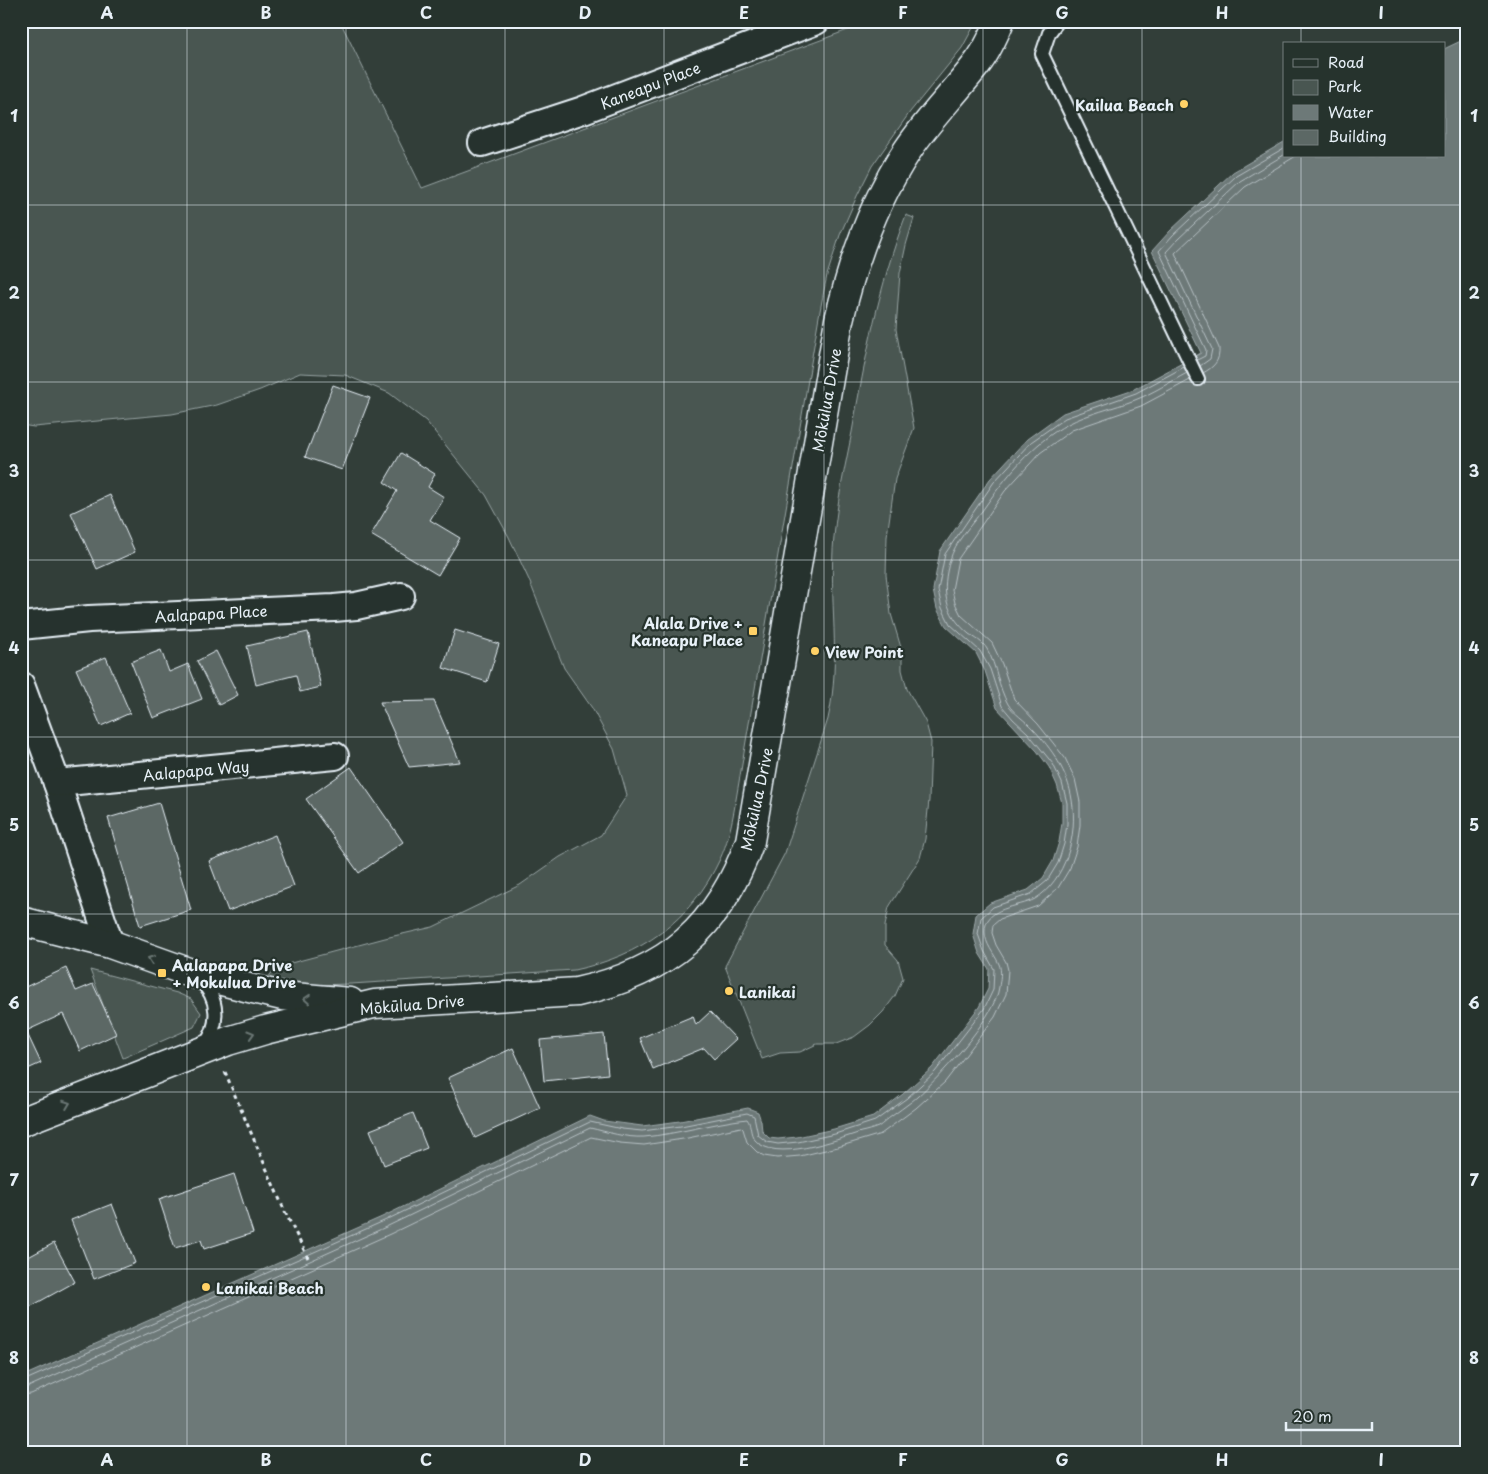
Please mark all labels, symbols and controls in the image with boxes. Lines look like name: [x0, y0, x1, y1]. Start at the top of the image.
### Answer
text: A: [101, 0, 114, 24]
text: B: [261, 0, 272, 24]
text: C: [420, 0, 432, 24]
text: D: [579, 0, 591, 24]
text: E: [739, 0, 749, 24]
text: F: [898, 0, 908, 24]
text: G: [1055, 0, 1069, 24]
text: H: [1216, 0, 1228, 24]
text: I: [1378, 0, 1384, 24]
legend: [1283, 42, 1446, 158]
text: Road: [1328, 50, 1364, 73]
street label: Kaneapu Place: [597, 55, 703, 115]
text: Park: [1328, 74, 1362, 97]
place label: Kailua Beach: [1075, 93, 1174, 116]
marker: Kailua Beach: [1178, 98, 1190, 110]
text: Water: [1328, 100, 1373, 123]
text: 1: [10, 103, 18, 127]
text: 1: [1470, 103, 1478, 127]
text: Building: [1328, 124, 1387, 147]
text: 2: [8, 280, 20, 304]
text: 2: [1468, 280, 1480, 304]
street label: Mōkūlua Drive: [806, 346, 846, 454]
text: 3: [9, 458, 19, 482]
text: 3: [1469, 458, 1479, 482]
street label: Aalapapa Place: [154, 599, 268, 627]
place label: Alala Drive + Kaneapu Place: [631, 611, 743, 651]
marker: Alala Drive + Kaneapu Place: [747, 625, 759, 637]
text: 4: [9, 635, 20, 659]
text: 4: [1469, 635, 1480, 659]
place label: View Point: [825, 640, 904, 663]
marker: View Point: [809, 645, 821, 657]
street label: Mōkūlua Drive: [734, 745, 778, 853]
street label: Aalapapa Way: [142, 754, 250, 786]
text: 5: [9, 812, 19, 836]
text: 5: [1469, 812, 1479, 836]
place label: Aalapapa Drive + Mokulua Drive: [172, 953, 296, 993]
one-way arrow: [147, 954, 155, 964]
marker: Aalapapa Drive + Mokulua Drive: [156, 967, 168, 979]
place label: Lanikai: [739, 980, 796, 1003]
marker: Lanikai: [723, 985, 735, 997]
street label: Mōkūlua Drive: [359, 988, 465, 1020]
text: 6: [8, 990, 20, 1014]
text: 6: [1468, 990, 1480, 1014]
one-way arrow: [303, 993, 311, 1004]
one-way arrow: [247, 1029, 255, 1039]
one-way arrow: [62, 1100, 70, 1110]
text: 7: [9, 1167, 19, 1191]
text: 7: [1469, 1167, 1479, 1191]
place label: Lanikai Beach: [216, 1276, 324, 1299]
marker: Lanikai Beach: [200, 1281, 212, 1293]
text: 8: [9, 1345, 19, 1369]
text: 8: [1469, 1345, 1479, 1369]
scale bar: [1286, 1399, 1372, 1431]
text: 20 m: [1293, 1404, 1332, 1427]
text: A: [101, 1447, 114, 1471]
text: B: [261, 1447, 272, 1471]
text: C: [420, 1447, 432, 1471]
text: D: [579, 1447, 591, 1471]
text: E: [739, 1447, 749, 1471]
text: F: [898, 1447, 908, 1471]
text: G: [1055, 1447, 1069, 1471]
text: H: [1216, 1447, 1228, 1471]
text: I: [1378, 1447, 1384, 1471]

